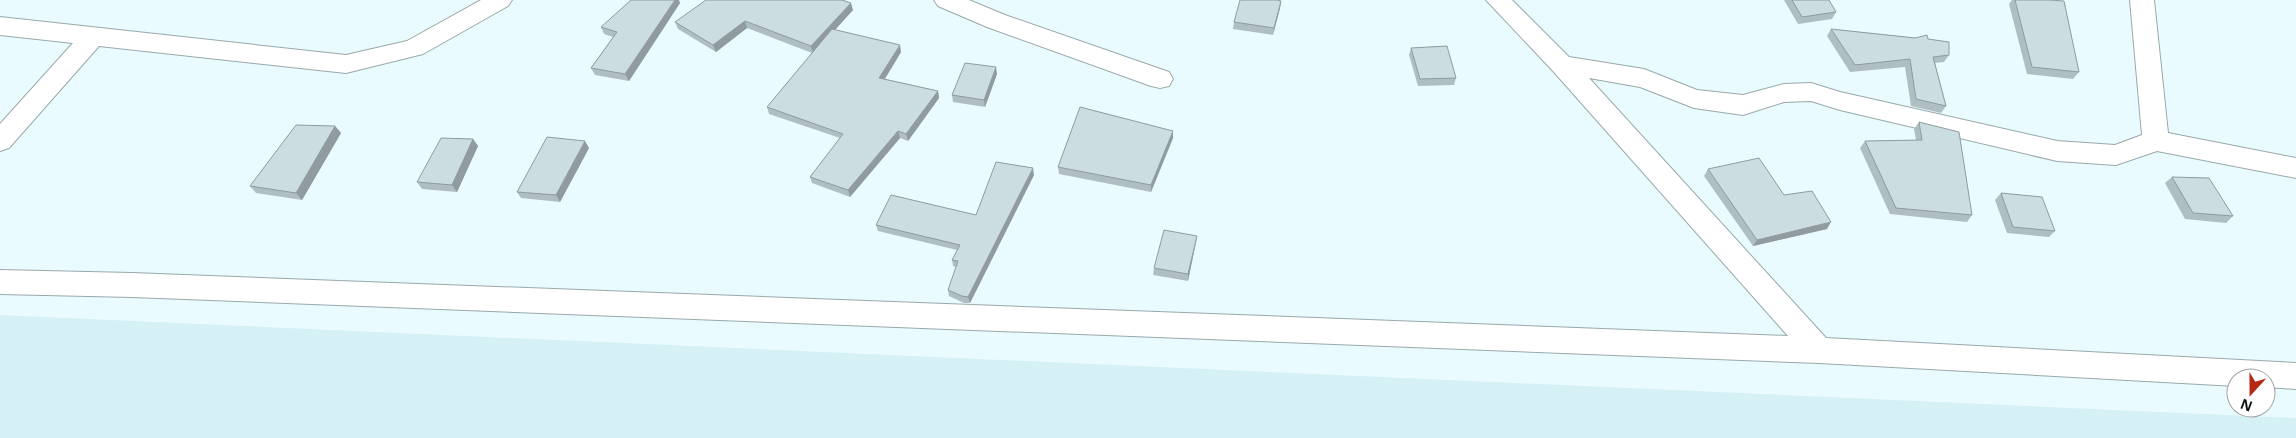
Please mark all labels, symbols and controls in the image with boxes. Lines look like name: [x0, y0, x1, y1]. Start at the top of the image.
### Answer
north arrow: [2226, 368, 2276, 418]
text: N: [2237, 395, 2255, 417]

